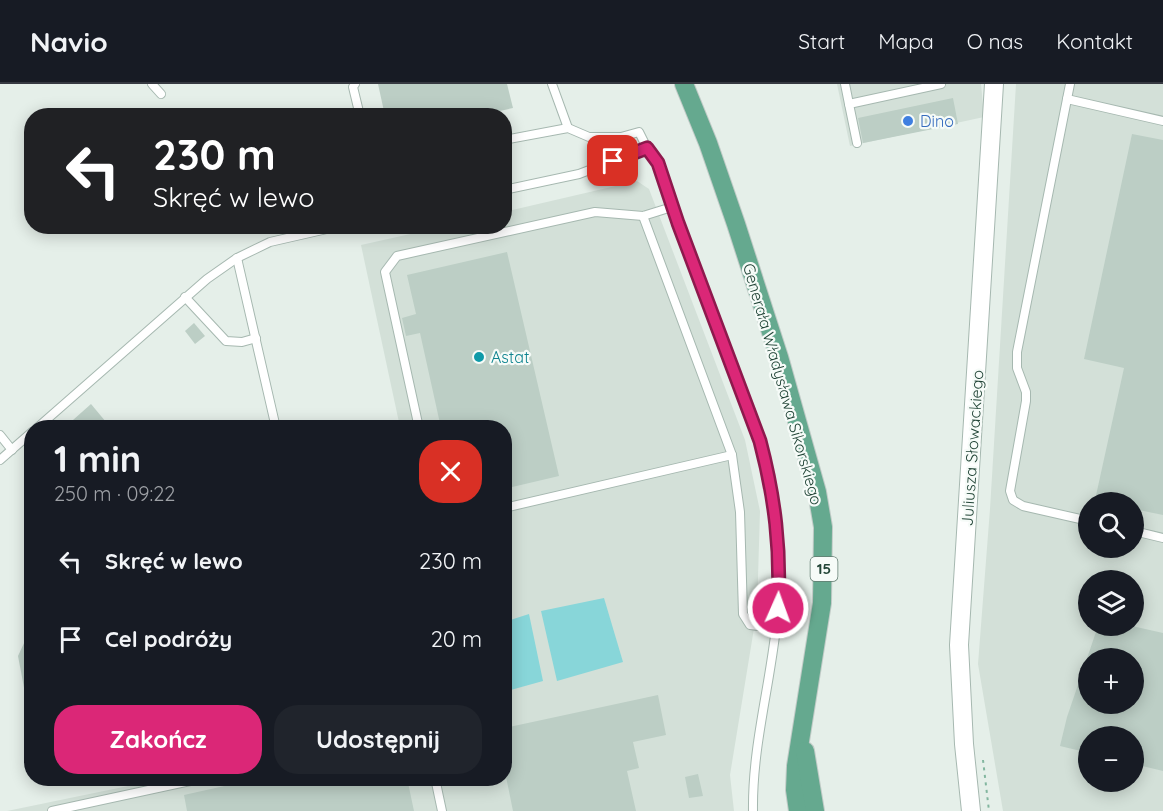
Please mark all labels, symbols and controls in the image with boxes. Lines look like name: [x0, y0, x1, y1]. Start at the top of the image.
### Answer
text: Navio: [30, 24, 108, 59]
text: Start: [798, 28, 845, 54]
text: Mapa: [878, 28, 934, 54]
text: O nas: [967, 28, 1023, 54]
text: Kontakt: [1056, 28, 1133, 54]
place label: Dino: [920, 111, 954, 131]
marker: Dino: [901, 114, 915, 128]
text: 230 m: [153, 128, 276, 181]
icon: left: [54, 132, 132, 210]
pin: [587, 135, 638, 186]
icon: arrive: [596, 144, 629, 177]
text: Skręć w lewo: [153, 180, 315, 214]
street label: Generała Władysława Sikorskiego: [739, 261, 827, 507]
place label: Astat: [491, 347, 529, 367]
marker: Astat: [472, 350, 486, 364]
street label: Juliusza Słowackiego: [957, 369, 987, 527]
text: 1 min: [54, 436, 141, 481]
button: close: [419, 440, 482, 503]
text: 250 m · 09:22: [54, 481, 175, 506]
map controls: [1078, 492, 1144, 792]
button: search: [1078, 492, 1144, 558]
icon: left: [54, 545, 87, 578]
text: Skręć w lewo: [105, 547, 243, 575]
text: 230 m: [419, 547, 482, 575]
road number: 15: [810, 557, 838, 581]
button: layers: [1078, 570, 1144, 636]
position arrow: [746, 576, 810, 640]
icon: arrive: [54, 623, 87, 656]
text: Cel podróży: [105, 625, 232, 653]
text: 20 m: [431, 625, 482, 653]
button: +: [1078, 648, 1144, 714]
button: Zakończ: [54, 705, 262, 774]
button: Udostępnij: [274, 705, 482, 774]
button: −: [1078, 726, 1144, 792]

